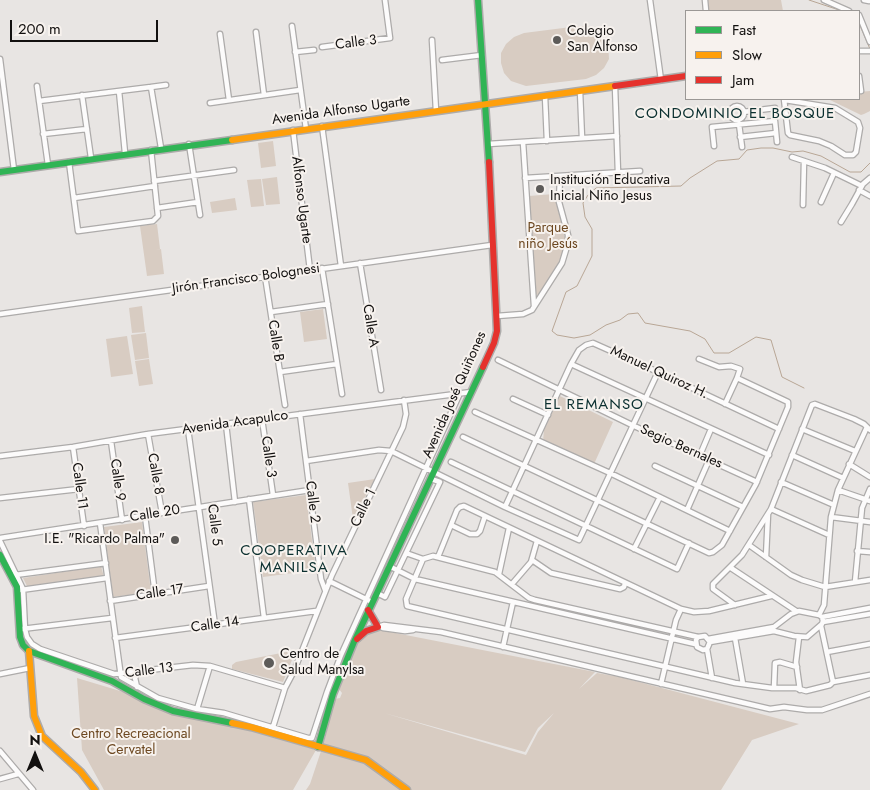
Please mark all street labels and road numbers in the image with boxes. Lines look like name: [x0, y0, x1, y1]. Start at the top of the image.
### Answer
street label: Calle 3: [334, 32, 378, 54]
street label: Avenida Alfonso Ugarte: [271, 93, 411, 129]
street label: Alfonso Ugarte: [287, 155, 315, 245]
street label: Jirón Francisco Bolognesi: [171, 260, 321, 298]
street label: Calle A: [358, 303, 382, 349]
street label: Calle B: [263, 319, 287, 363]
street label: Avenida José Quiñones: [419, 329, 491, 461]
street label: Manuel Quiroz H.: [607, 343, 711, 403]
street label: Avenida Acapulco: [181, 407, 289, 439]
street label: Segio Bernales: [637, 421, 725, 473]
street label: Calle 3: [257, 435, 279, 479]
street label: Calle 8: [143, 452, 167, 496]
street label: Calle 9: [106, 458, 128, 502]
street label: Calle 11: [67, 462, 91, 510]
street label: Calle 2: [301, 480, 323, 524]
street label: Calle 1: [348, 486, 380, 530]
street label: Calle 20: [129, 502, 181, 526]
street label: Calle 5: [203, 503, 225, 547]
street label: Calle 17: [135, 581, 185, 605]
street label: Calle 14: [190, 613, 240, 637]
street label: Calle 13: [124, 660, 174, 682]

